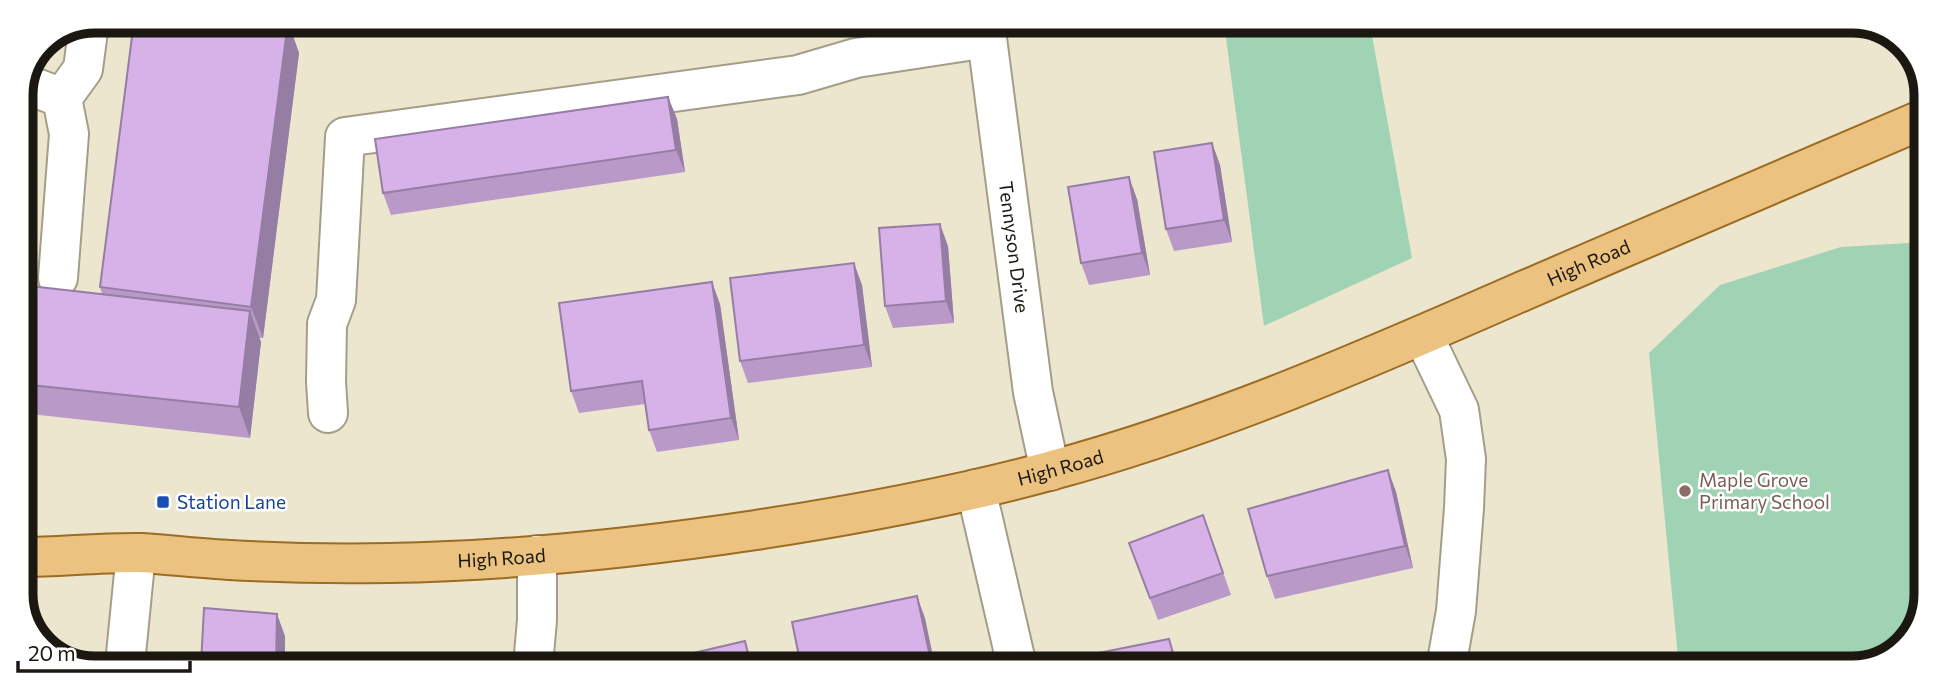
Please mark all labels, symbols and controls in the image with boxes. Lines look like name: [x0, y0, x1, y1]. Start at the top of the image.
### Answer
street label: Tennyson Drive: [995, 180, 1035, 314]
street label: High Road: [1543, 234, 1633, 290]
street label: High Road: [1015, 444, 1106, 490]
place label: Maple Grove Primary School: [1699, 468, 1830, 513]
marker: Maple Grove Primary School: [1677, 483, 1693, 499]
place label: Station Lane: [177, 490, 286, 513]
marker: Station Lane: [155, 494, 171, 510]
street label: High Road: [457, 543, 546, 572]
scale bar: [18, 630, 189, 674]
text: 20 m: [28, 640, 76, 665]

